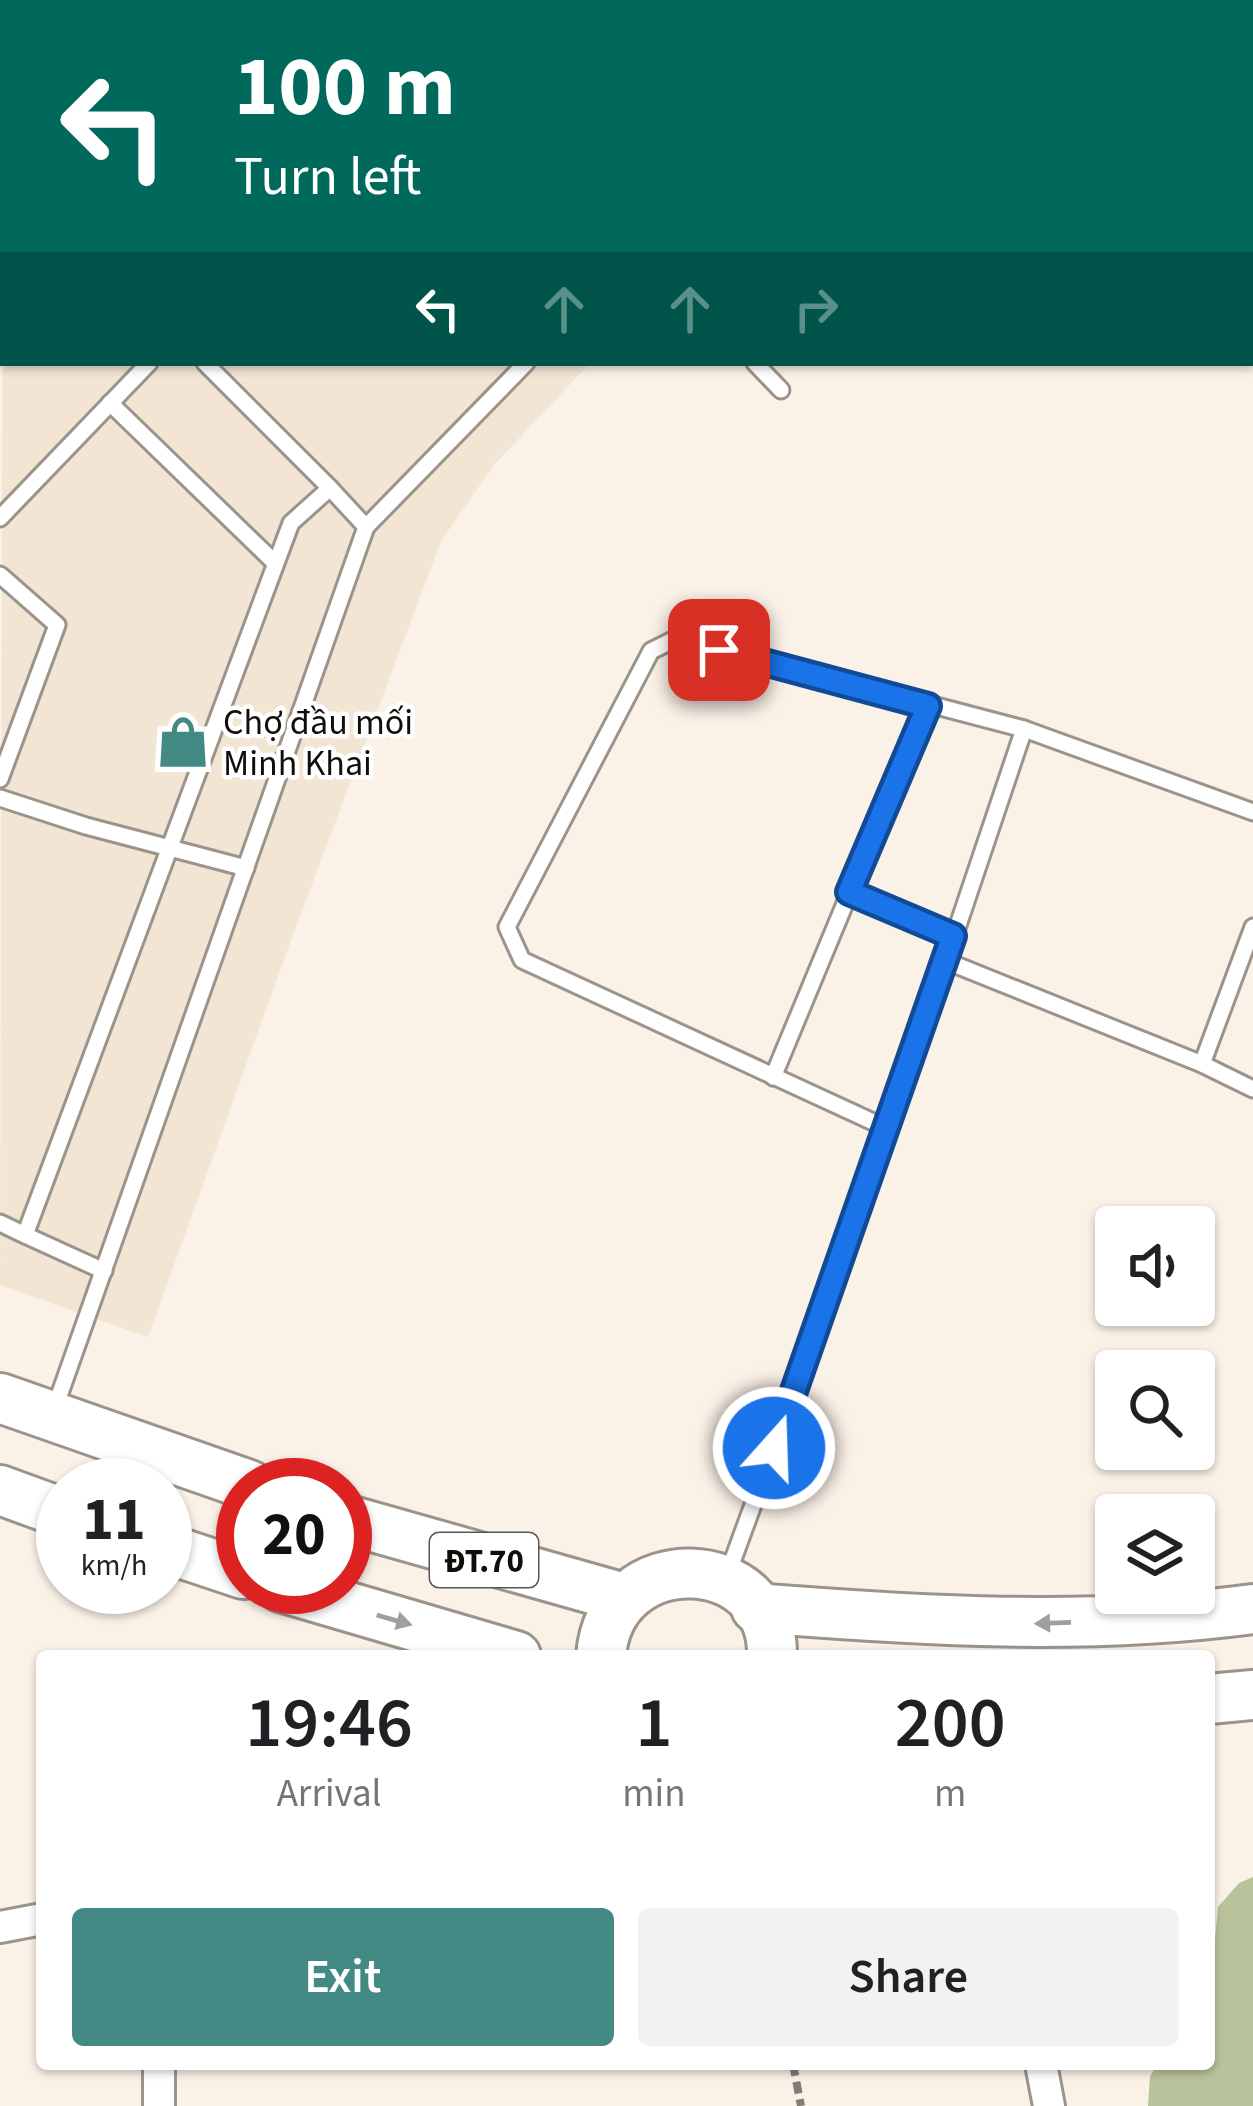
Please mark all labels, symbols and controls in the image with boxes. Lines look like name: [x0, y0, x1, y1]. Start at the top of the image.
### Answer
text: 100 m: [234, 28, 456, 148]
icon: left: [36, 48, 192, 204]
text: Turn left: [234, 139, 421, 216]
icon: left: [405, 276, 471, 342]
icon: ahead: [531, 276, 597, 342]
icon: ahead: [657, 276, 723, 342]
icon: right: [783, 276, 849, 342]
pin: [668, 599, 770, 701]
icon: arrive: [686, 617, 752, 683]
place label: Chợ đầu mối Minh Khai: [223, 697, 413, 789]
shop icon: Chợ đầu mối Minh Khai: [154, 713, 212, 771]
map controls: [1095, 1206, 1215, 1614]
button: sound: [1095, 1206, 1215, 1326]
button: search: [1095, 1350, 1215, 1470]
position arrow: [711, 1385, 837, 1511]
speed limit sign: 20: [216, 1458, 372, 1614]
text: 11: [82, 1478, 146, 1563]
button: layers: [1095, 1494, 1215, 1614]
road number: ĐT.70: [430, 1533, 538, 1587]
text: km/h: [81, 1544, 147, 1587]
one-way arrow: [375, 1612, 412, 1631]
one-way arrow: [1033, 1614, 1071, 1633]
text: 19:46: [245, 1672, 413, 1775]
text: 1: [635, 1672, 672, 1775]
text: 200: [895, 1672, 1006, 1775]
text: Arrival: [277, 1766, 382, 1822]
text: min: [622, 1766, 686, 1822]
text: m: [934, 1766, 966, 1822]
button: Exit: [72, 1908, 614, 2046]
button: Share: [638, 1908, 1179, 2046]

